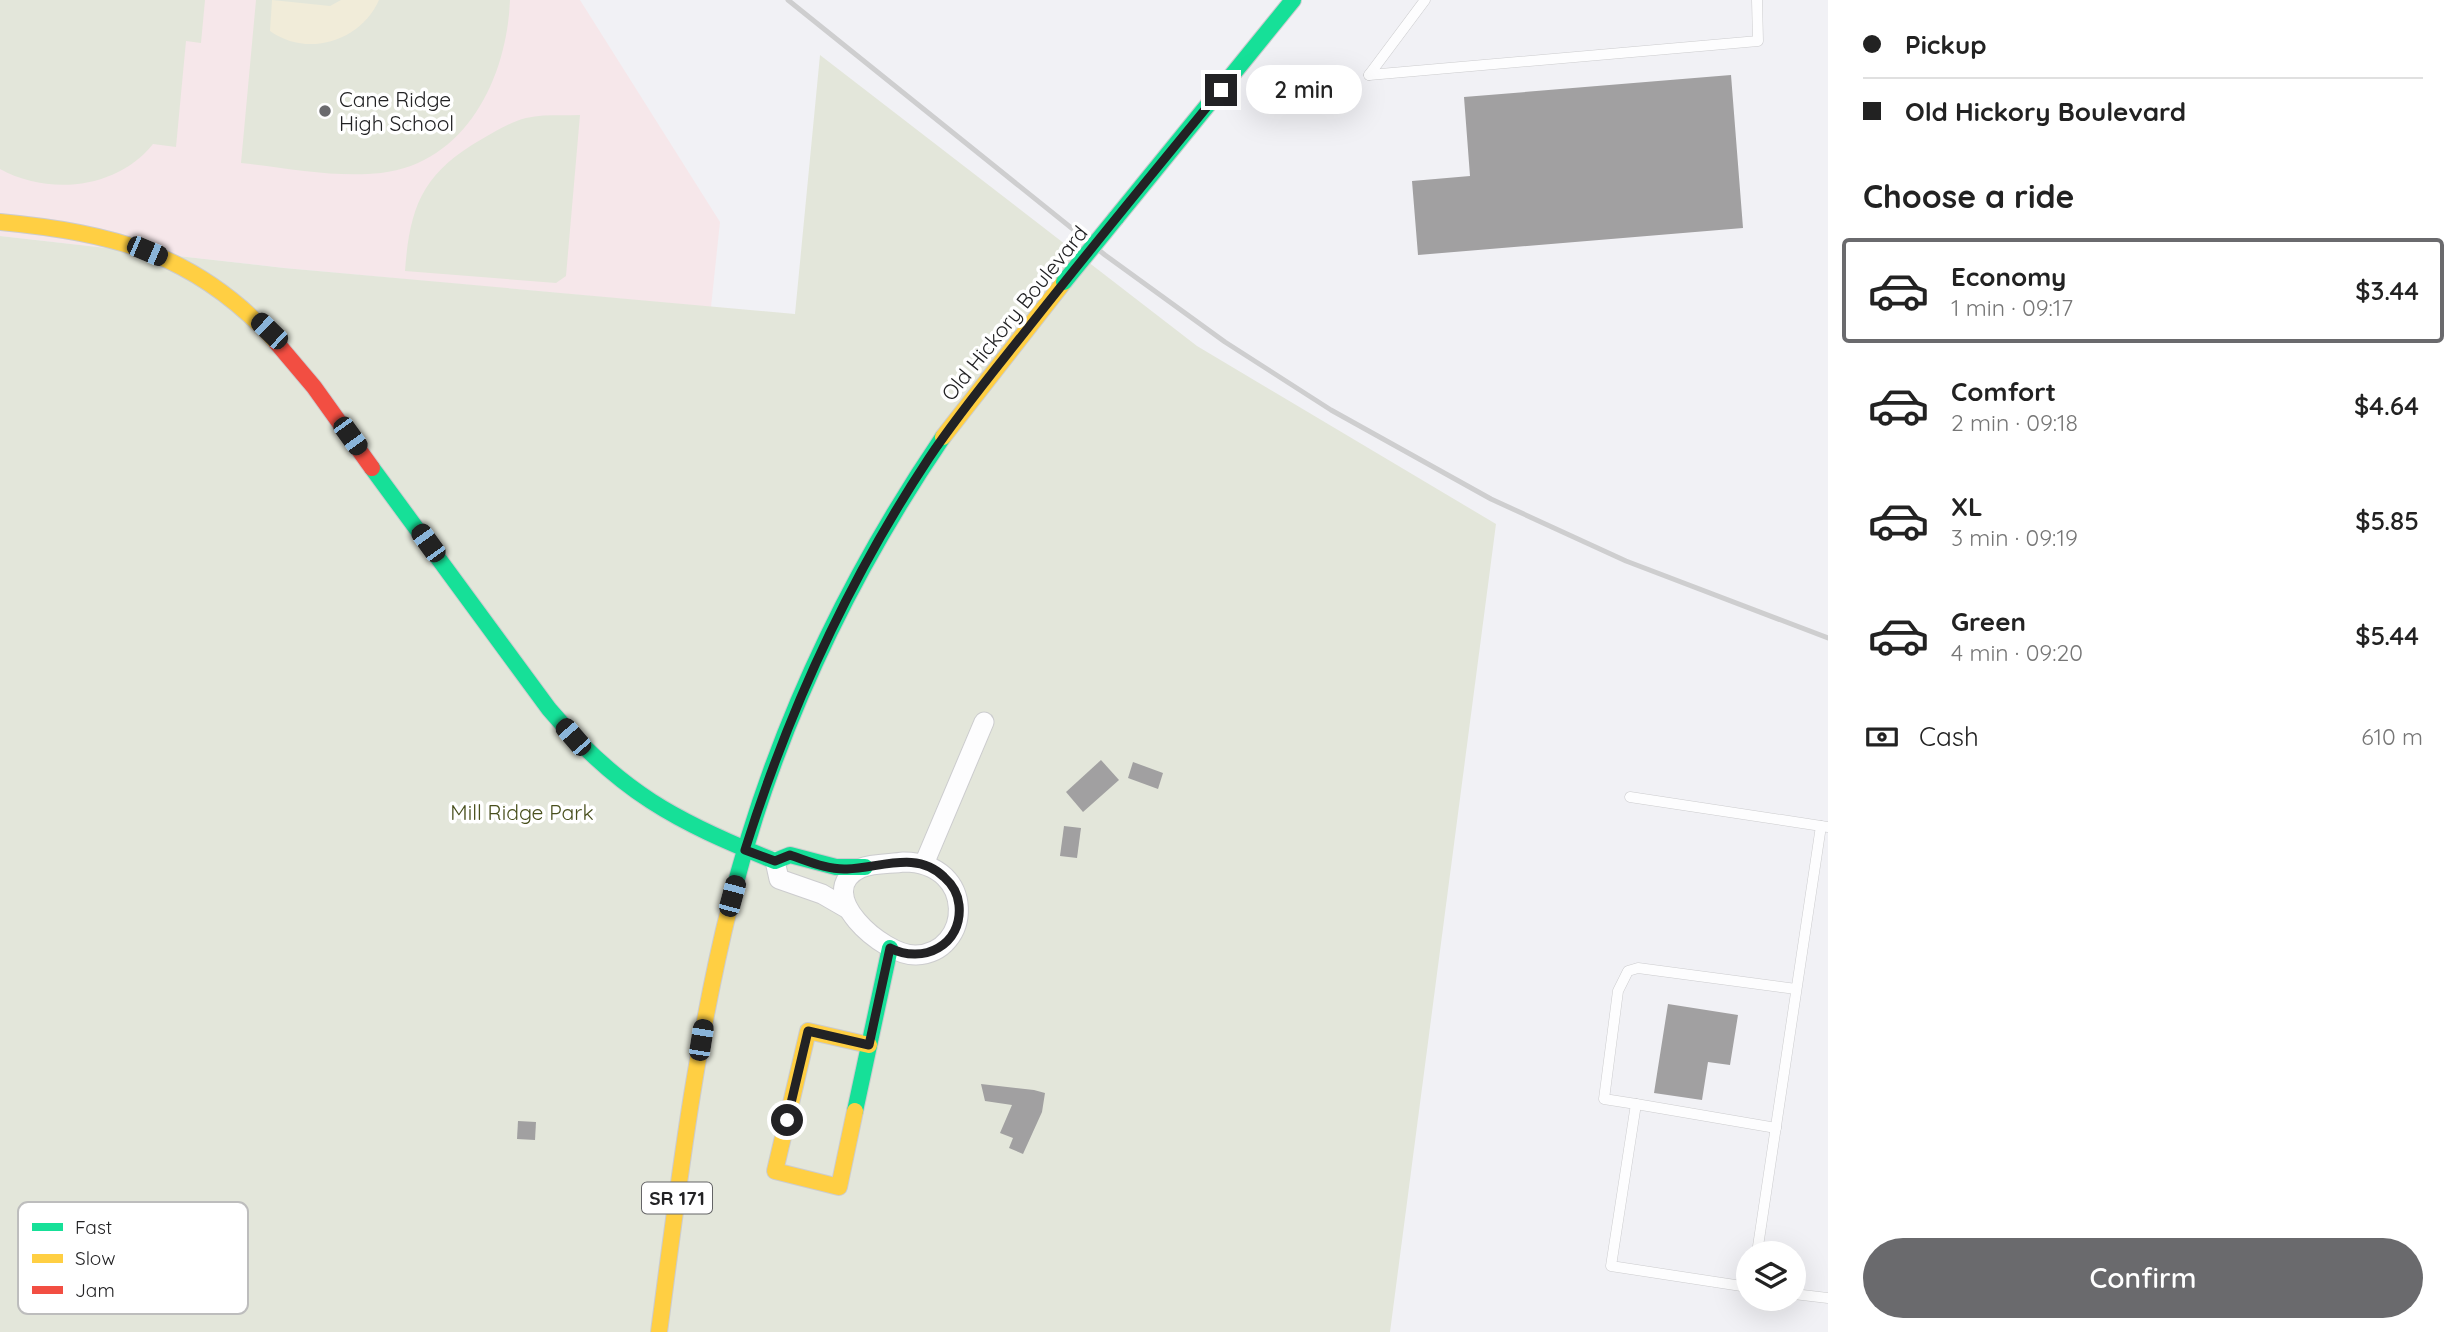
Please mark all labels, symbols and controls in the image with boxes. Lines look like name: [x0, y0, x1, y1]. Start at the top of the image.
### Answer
text: Pickup: [1905, 28, 1987, 61]
callout: 2 min: [1246, 66, 1361, 114]
route end: [1205, 74, 1237, 106]
text: 2 min: [1274, 75, 1334, 104]
place label: Cane Ridge High School: [339, 86, 454, 136]
text: Old Hickory Boulevard: [1905, 95, 2186, 128]
marker: Cane Ridge High School: [317, 103, 333, 119]
text: Choose a ride: [1863, 176, 2075, 216]
street label: Old Hickory Boulevard: [935, 220, 1093, 406]
car: [124, 233, 171, 269]
icon: car: [1867, 259, 1930, 322]
text: Economy: [1951, 260, 2066, 293]
text: $3.44: [2355, 274, 2419, 307]
text: 1 min · 09:17: [1951, 293, 2073, 322]
car: [247, 309, 292, 353]
icon: car: [1867, 374, 1930, 437]
text: Comfort: [1951, 375, 2056, 408]
text: $4.64: [2354, 389, 2419, 422]
text: 2 min · 09:18: [1951, 408, 2078, 437]
car: [330, 413, 371, 459]
icon: car: [1867, 489, 1930, 552]
text: XL: [1951, 490, 1983, 523]
text: $5.85: [2355, 504, 2419, 537]
car: [408, 520, 449, 566]
text: 3 min · 09:19: [1951, 523, 2078, 552]
icon: car: [1867, 604, 1930, 667]
text: Green: [1951, 605, 2026, 638]
text: $5.44: [2355, 619, 2419, 652]
text: 4 min · 09:20: [1951, 638, 2083, 667]
car: [552, 714, 595, 760]
icon: cash: [1863, 718, 1901, 756]
text: Cash: [1919, 720, 1979, 753]
text: 610 m: [2361, 722, 2423, 751]
park label: Mill Ridge Park: [450, 799, 594, 825]
car: [717, 873, 748, 919]
car: [688, 1018, 715, 1062]
route start: [771, 1104, 803, 1136]
road number: SR 171: [642, 1182, 712, 1214]
legend: [18, 1202, 248, 1314]
text: Fast: [75, 1215, 112, 1239]
button: Confirm: [1863, 1238, 2423, 1318]
map controls: [1736, 1241, 1806, 1311]
button: layers: [1736, 1241, 1806, 1311]
text: Slow: [75, 1246, 116, 1270]
text: Jam: [75, 1278, 115, 1302]

